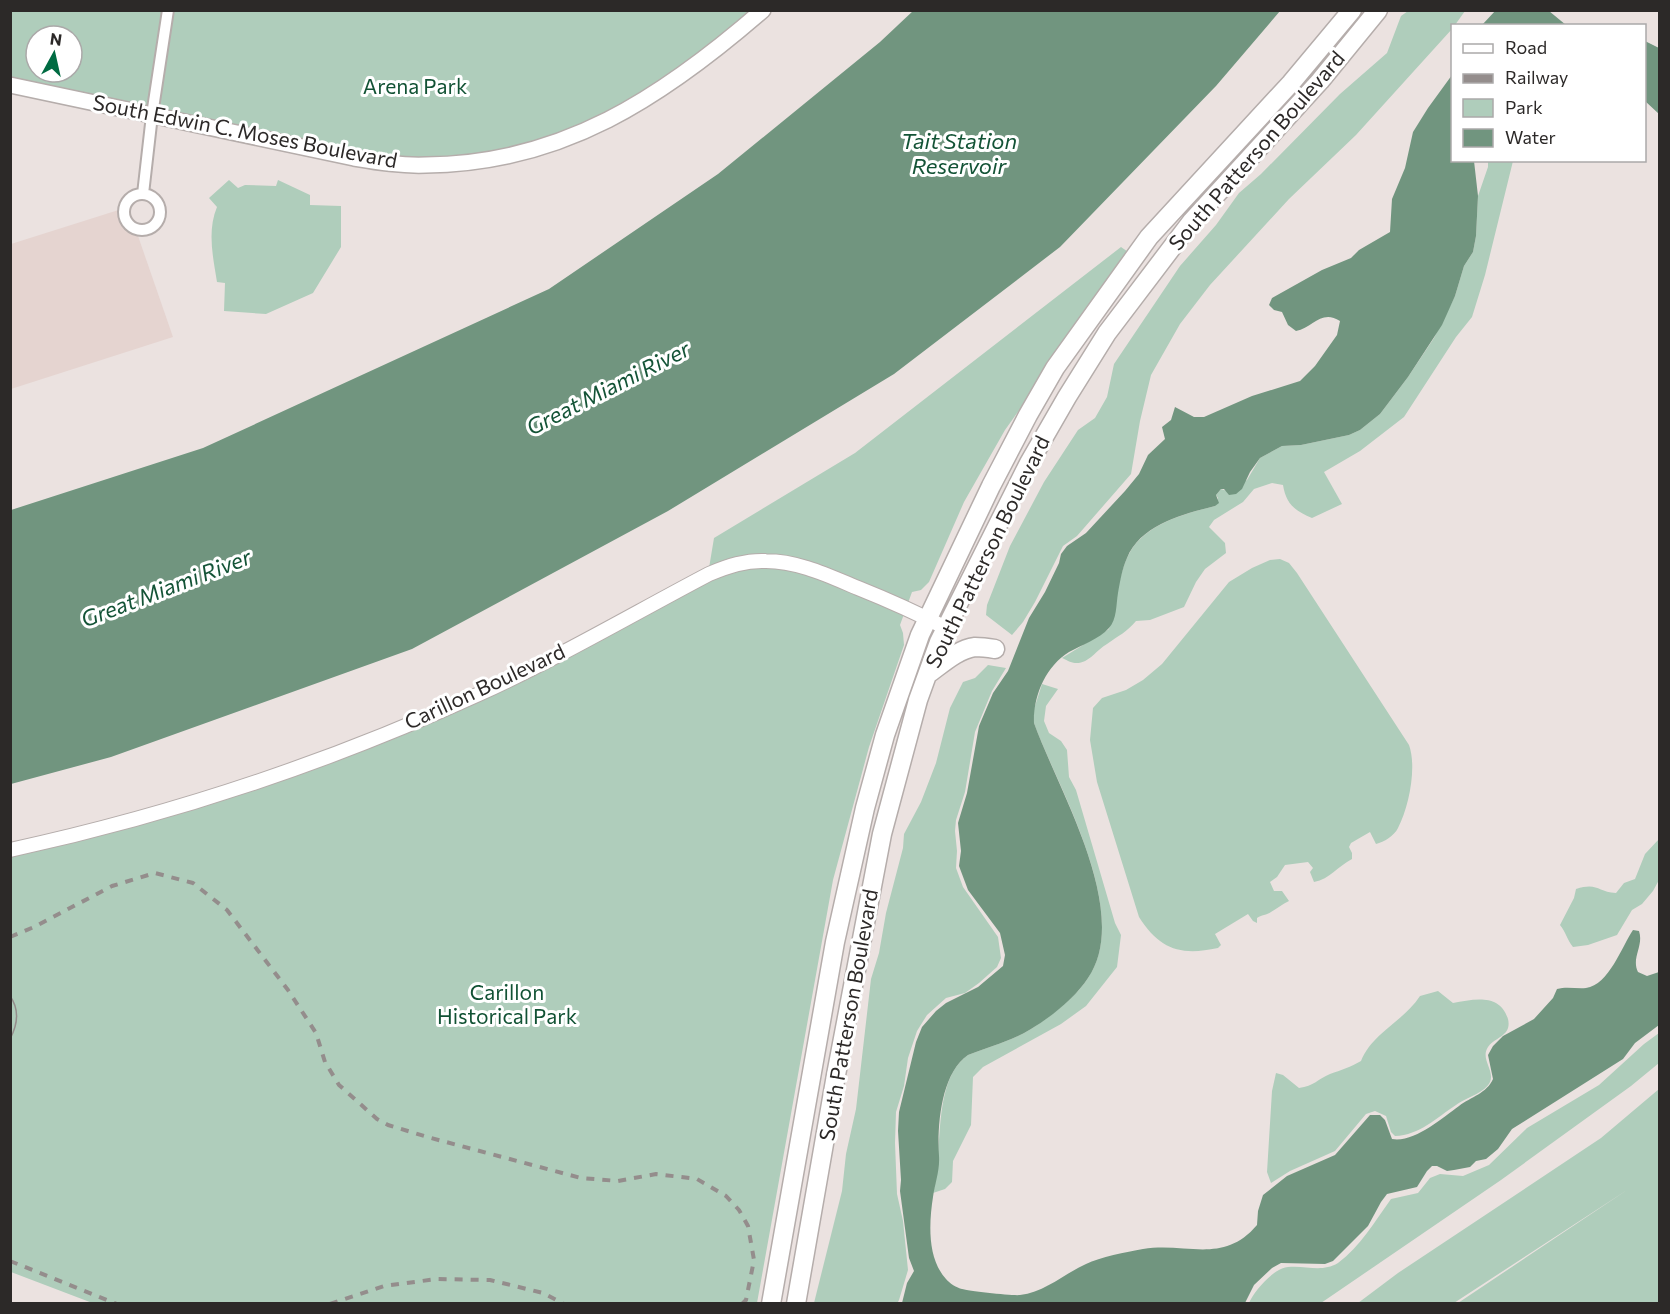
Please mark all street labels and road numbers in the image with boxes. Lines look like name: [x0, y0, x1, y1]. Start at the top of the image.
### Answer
street label: South Patterson Boulevard: [1163, 45, 1349, 255]
street label: South Edwin C. Moses Boulevard: [91, 89, 400, 172]
street label: South Patterson Boulevard: [919, 431, 1054, 672]
street label: Carillon Boulevard: [400, 638, 569, 734]
street label: South Patterson Boulevard: [813, 887, 882, 1143]

